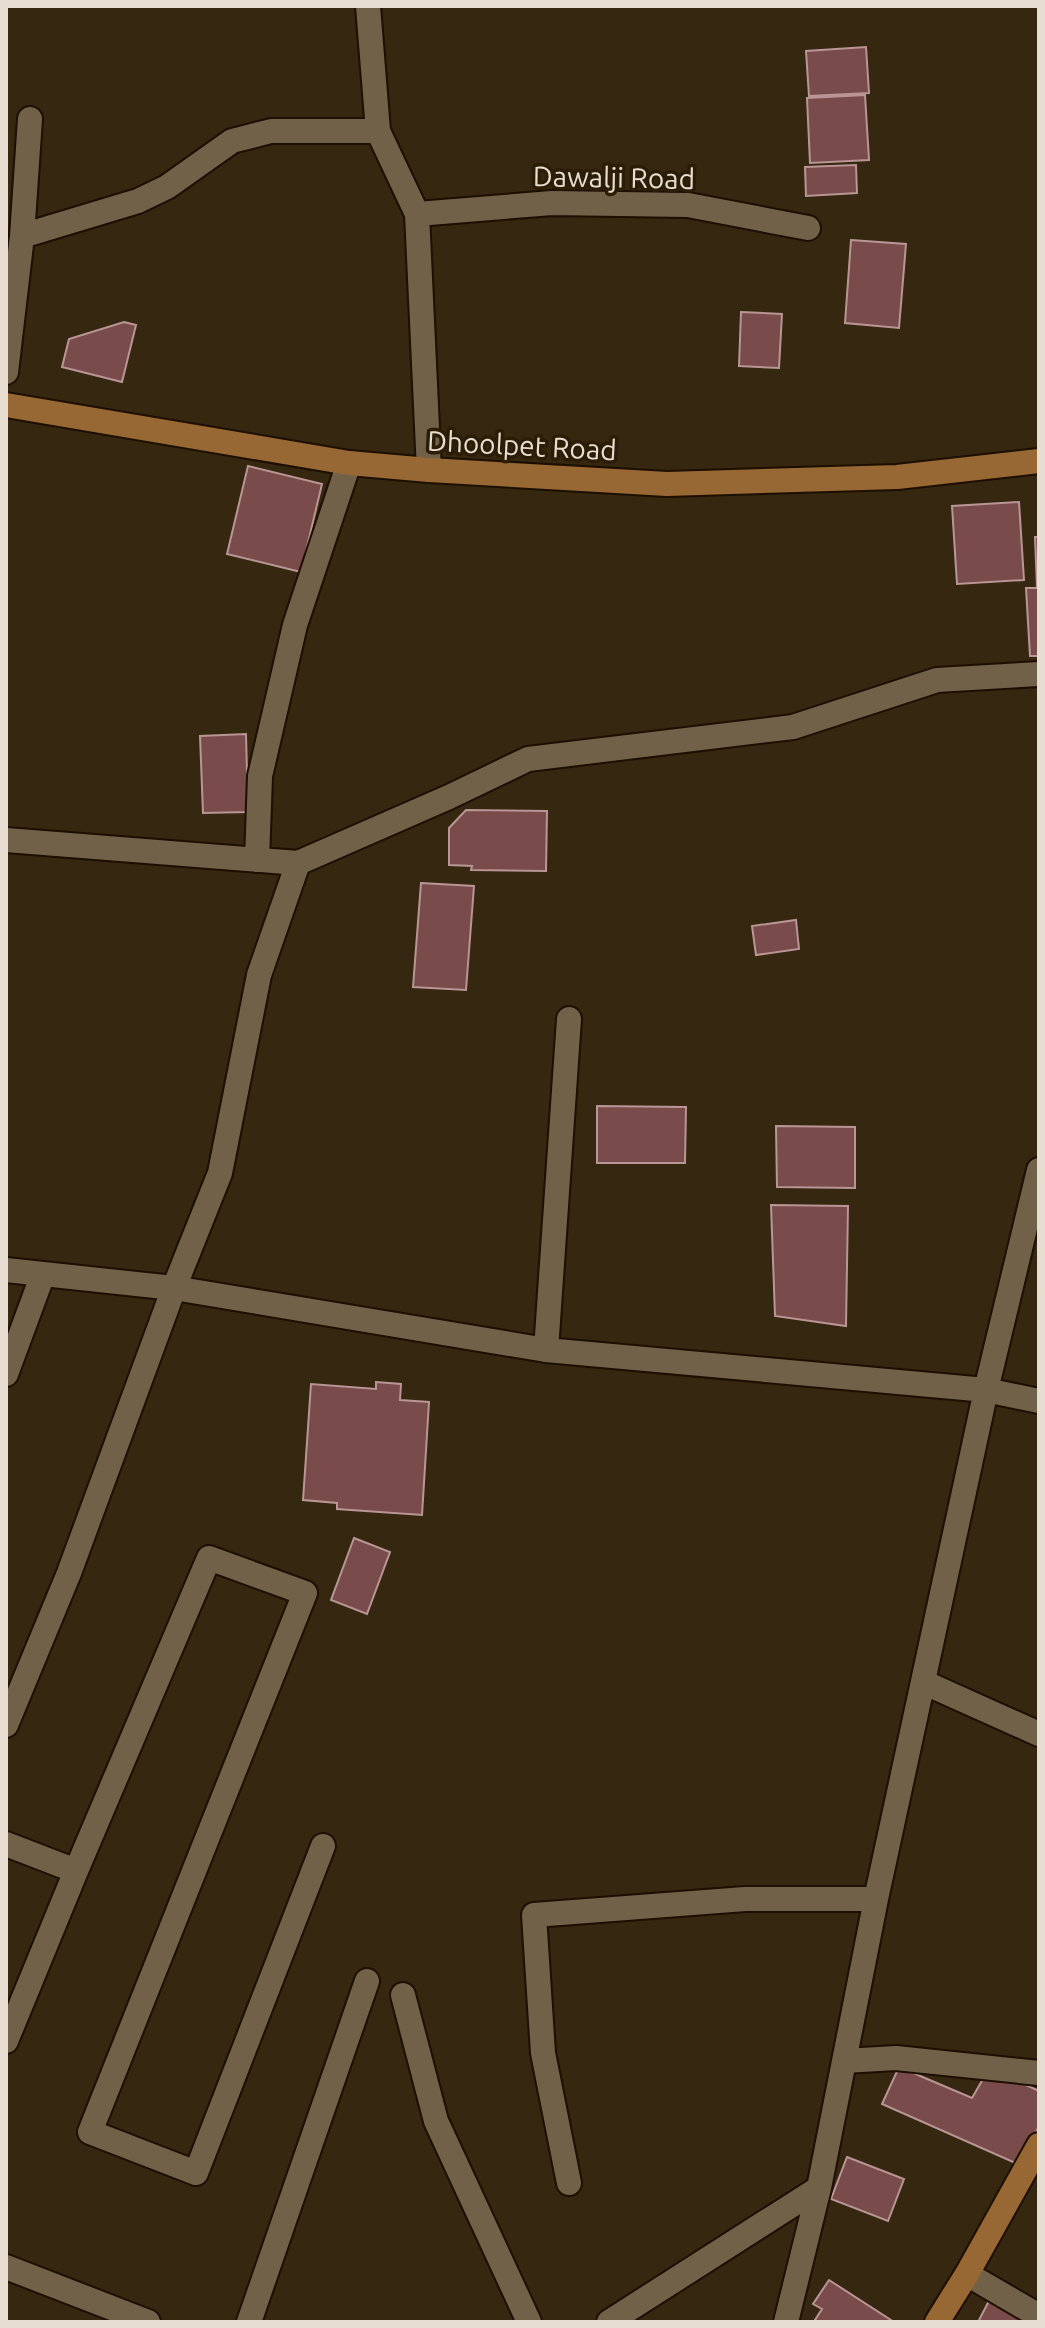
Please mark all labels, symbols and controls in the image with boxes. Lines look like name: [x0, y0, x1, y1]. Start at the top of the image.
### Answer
street label: Dawalji Road: [533, 160, 695, 194]
street label: Dhoolpet Road: [426, 425, 618, 465]

